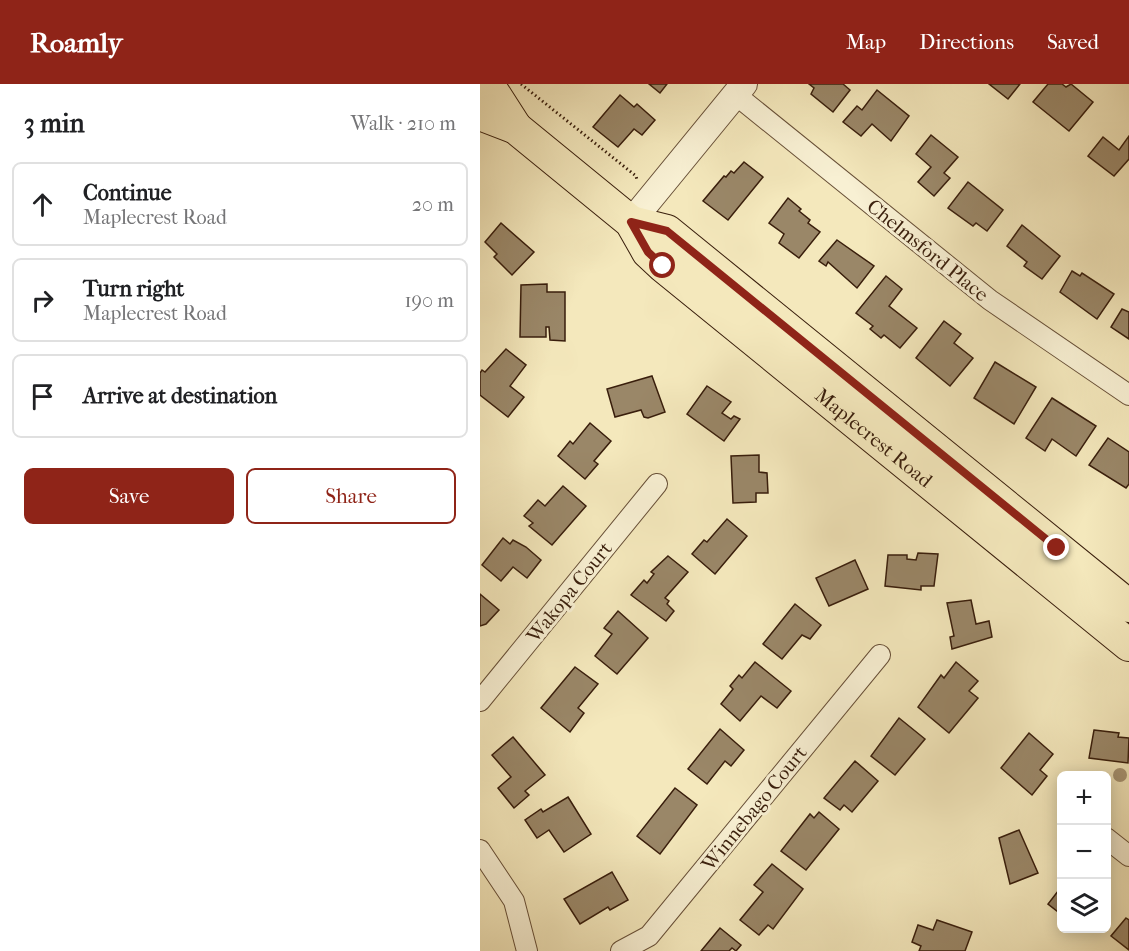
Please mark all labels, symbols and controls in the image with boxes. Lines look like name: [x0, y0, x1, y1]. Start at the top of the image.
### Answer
text: Roamly: [30, 26, 122, 59]
text: Map: [846, 30, 886, 54]
text: Directions: [919, 30, 1014, 54]
text: Saved: [1047, 30, 1099, 54]
text: 3 min: [24, 108, 85, 139]
text: Walk · 210 m: [351, 112, 456, 135]
text: Continue: [83, 180, 172, 206]
icon: ahead: [26, 188, 59, 221]
text: 20 m: [412, 193, 454, 216]
street label: Chelmsford Place: [862, 195, 993, 306]
text: Maplecrest Road: [83, 206, 227, 229]
route start: [649, 252, 675, 278]
text: Turn right: [83, 276, 184, 302]
icon: right: [26, 284, 59, 317]
text: 190 m: [404, 289, 454, 312]
text: Maplecrest Road: [83, 302, 227, 325]
icon: arrive: [26, 380, 59, 413]
text: Arrive at destination: [83, 383, 277, 409]
street label: Maplecrest Road: [810, 384, 938, 493]
button: Save: [24, 468, 234, 524]
button: Share: [246, 468, 456, 524]
route end: [1043, 534, 1069, 560]
street label: Wakopa Court: [521, 537, 617, 648]
street label: Winnebago Court: [696, 741, 812, 876]
map controls: [1057, 771, 1111, 933]
button: +: [1057, 771, 1111, 825]
button: −: [1057, 825, 1111, 879]
button: layers: [1057, 879, 1111, 933]

